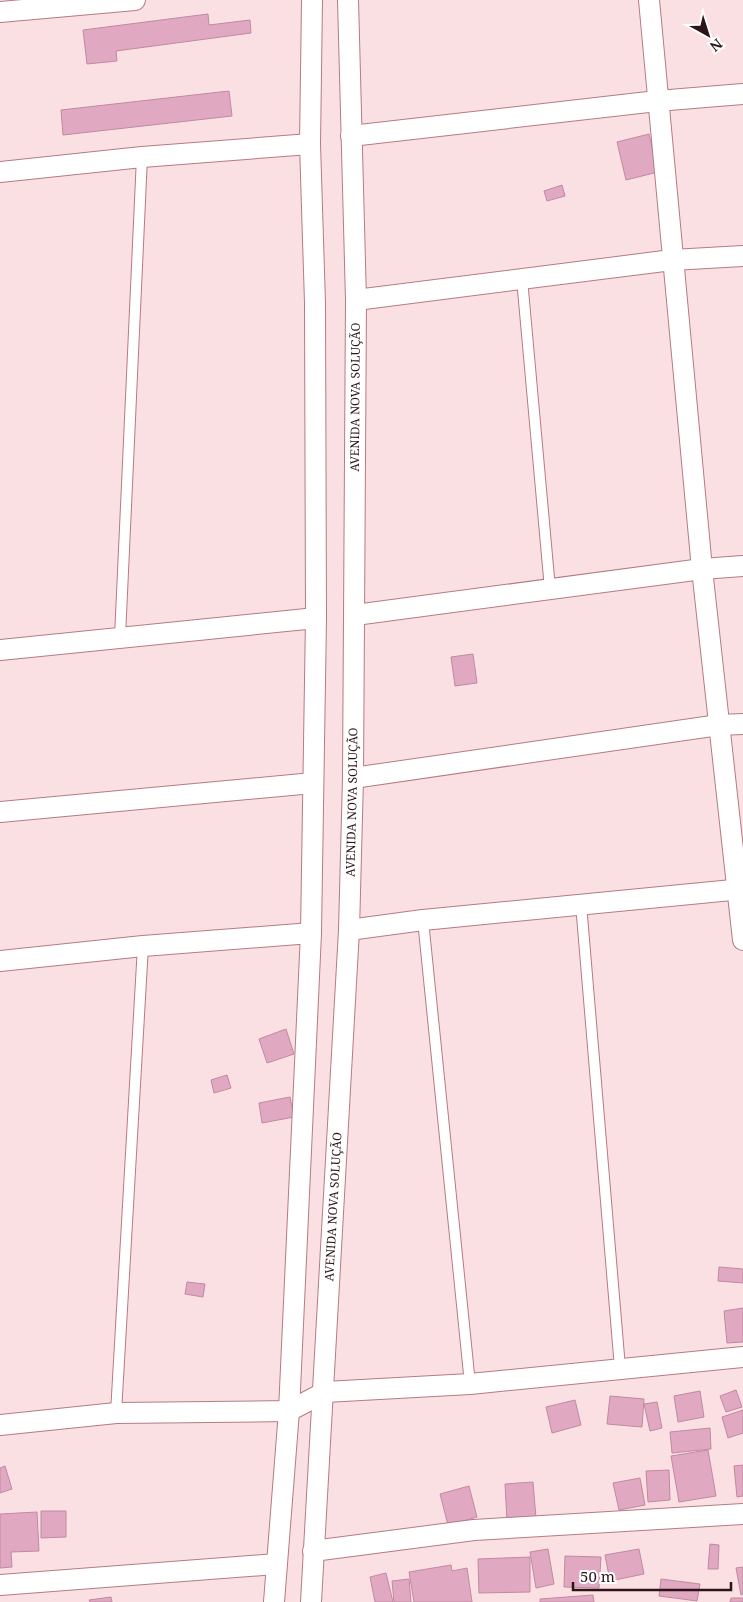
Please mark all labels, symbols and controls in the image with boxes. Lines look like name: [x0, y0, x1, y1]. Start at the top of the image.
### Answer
north arrow: [683, 10, 733, 60]
text: N: [706, 35, 727, 56]
street label: AVENIDA NOVA SOLUÇÃO: [346, 322, 364, 472]
street label: AVENIDA NOVA SOLUÇÃO: [341, 727, 361, 877]
street label: AVENIDA NOVA SOLUÇÃO: [320, 1131, 346, 1282]
scale bar: [573, 1560, 730, 1592]
text: 50 m: [580, 1566, 615, 1586]

